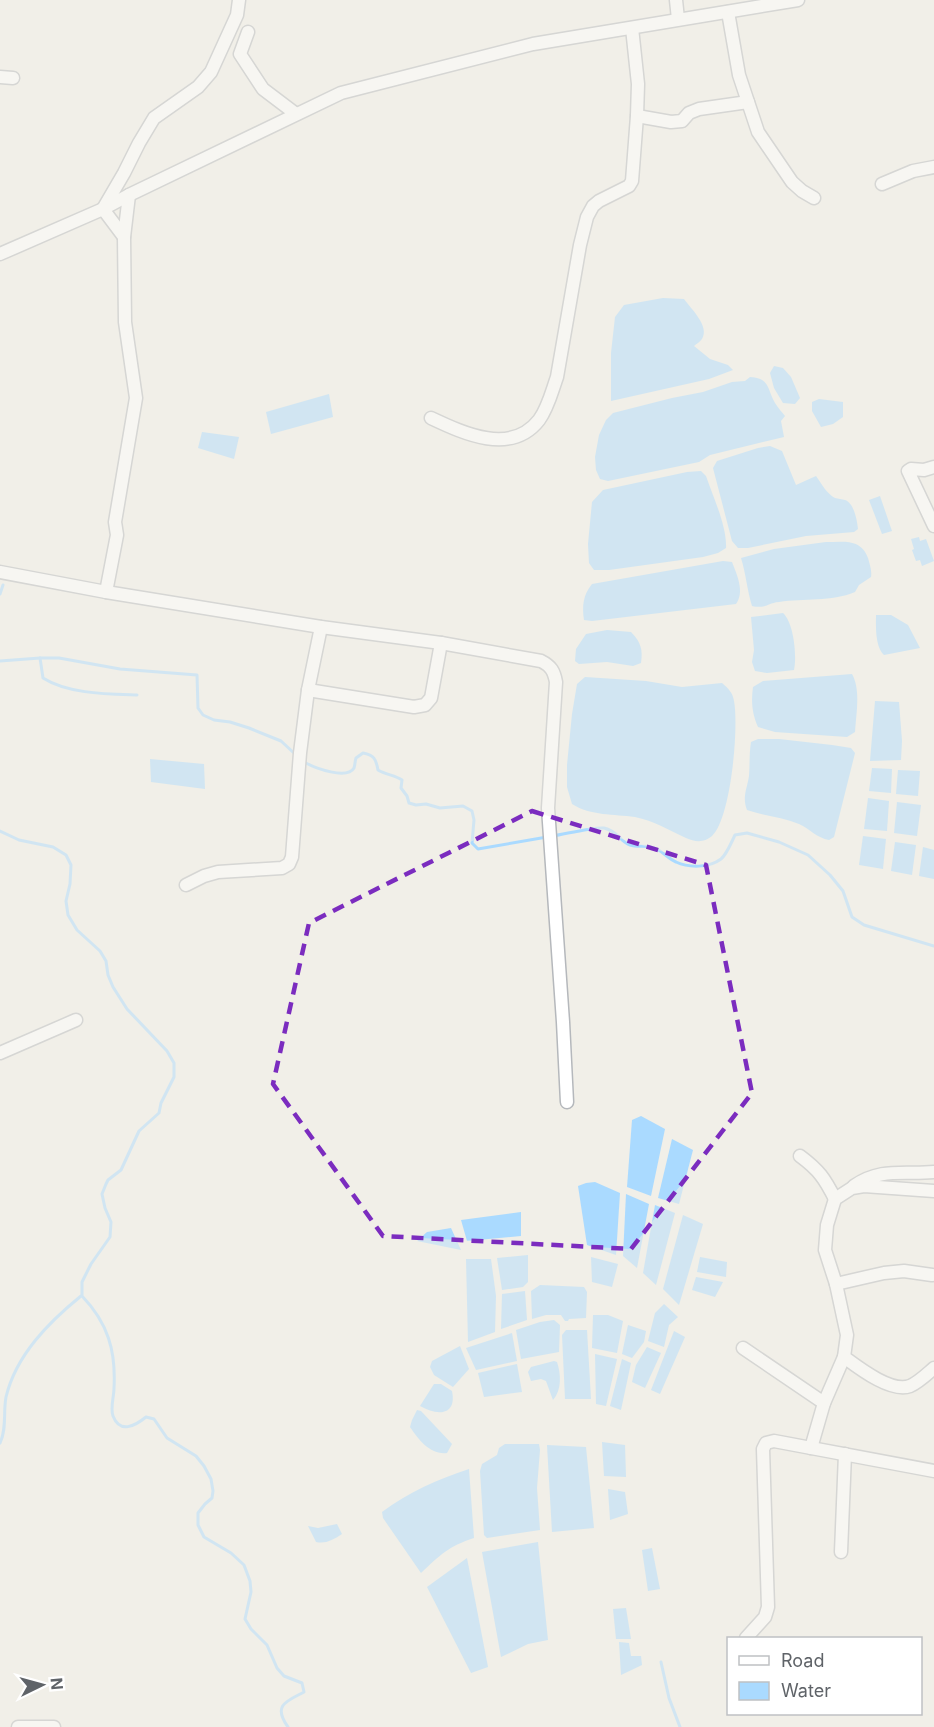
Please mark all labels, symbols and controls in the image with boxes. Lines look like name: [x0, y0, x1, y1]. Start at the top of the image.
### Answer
legend: [727, 1637, 922, 1715]
text: Road: [781, 1650, 824, 1671]
north arrow: [12, 1655, 72, 1715]
text: N: [46, 1677, 67, 1691]
text: Water: [781, 1680, 831, 1701]

